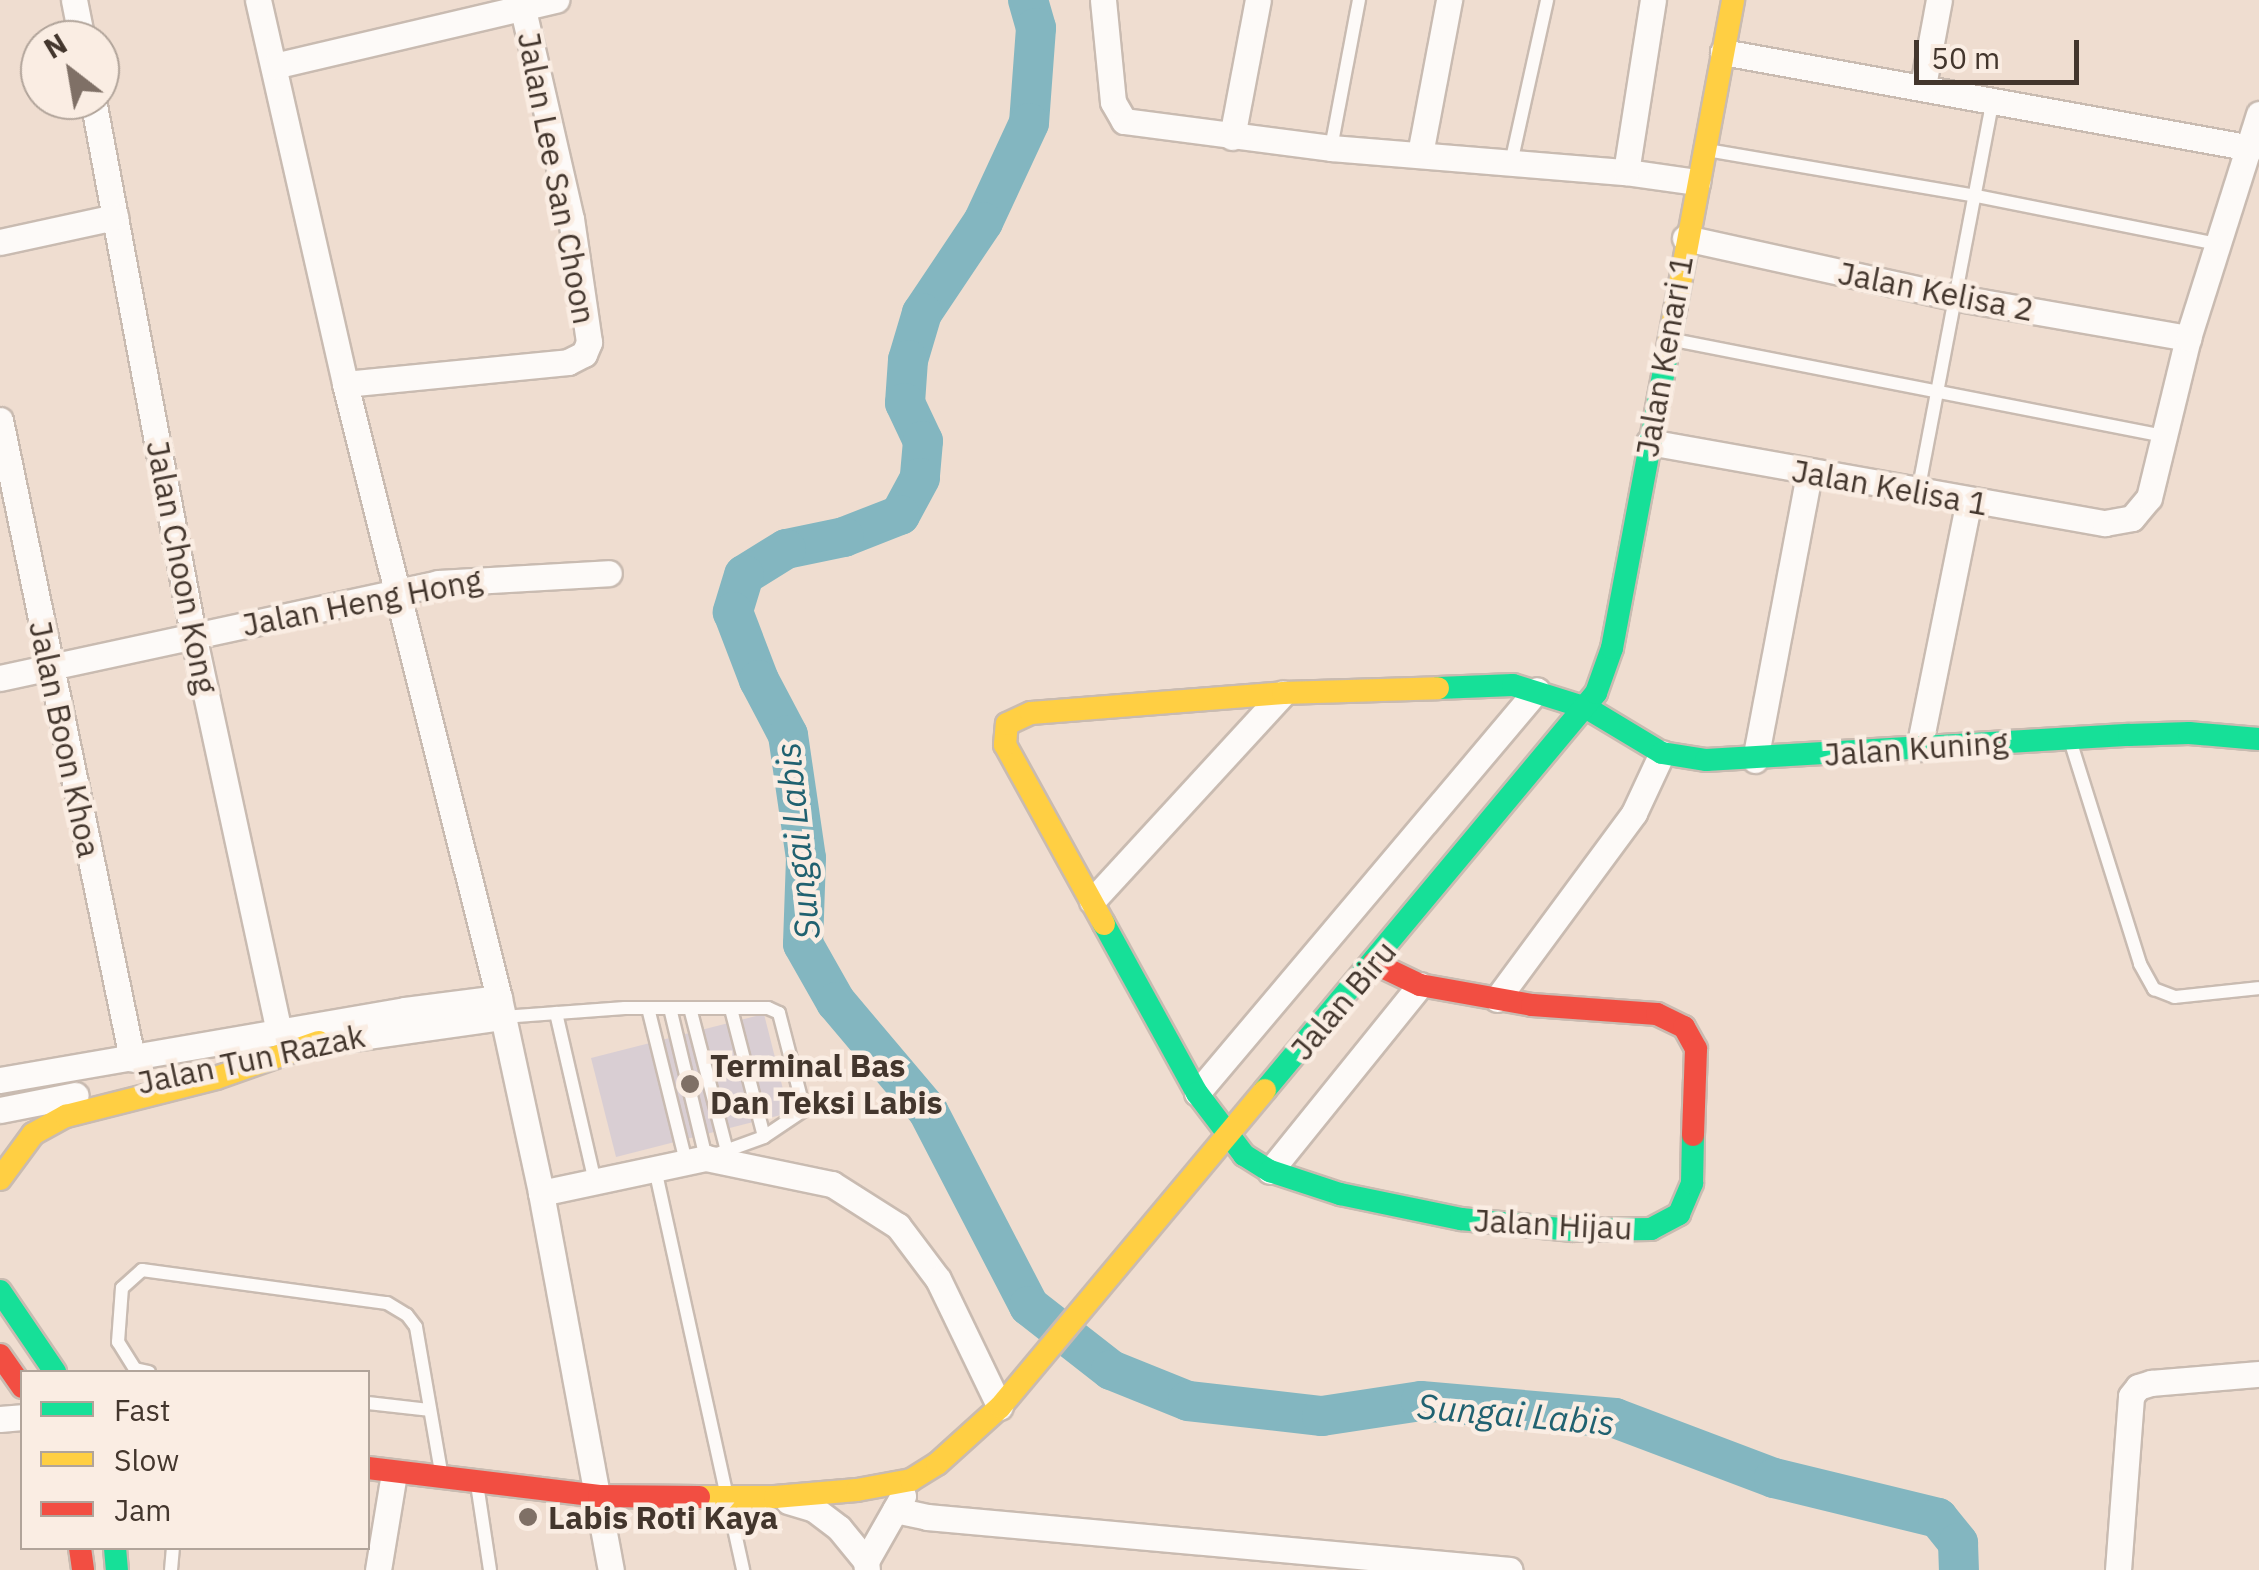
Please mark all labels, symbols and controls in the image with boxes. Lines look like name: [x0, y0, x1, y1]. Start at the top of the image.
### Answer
north arrow: [20, 20, 120, 120]
scale bar: [1919, 20, 2084, 82]
text: N: [37, 24, 74, 67]
street label: Jalan Lee San Choon: [510, 29, 604, 327]
text: 50 m: [1931, 38, 2000, 77]
street label: Jalan Kenari 1: [1627, 252, 1701, 460]
street label: Jalan Kelisa 2: [1835, 253, 2037, 329]
street label: Jalan Choon Kong: [139, 437, 225, 697]
street label: Jalan Kelisa 1: [1789, 451, 1991, 523]
street label: Jalan Heng Hong: [239, 560, 485, 644]
street label: Jalan Boon Khoa: [21, 617, 109, 861]
street label: Jalan Kuning: [1823, 722, 2009, 774]
water label: Sungai Labis: [766, 740, 828, 942]
street label: Jalan Biru: [1282, 933, 1404, 1067]
street label: Jalan Tun Razak: [134, 1016, 368, 1102]
place label: Terminal Bas Dan Teksi Labis: [710, 1047, 943, 1122]
marker: Terminal Bas Dan Teksi Labis: [679, 1073, 701, 1095]
street label: Jalan Hijau: [1473, 1201, 1633, 1247]
legend: [20, 1370, 370, 1550]
water label: Sungai Labis: [1416, 1384, 1616, 1444]
text: Fast: [114, 1390, 171, 1429]
text: Slow: [114, 1440, 179, 1479]
text: Jam: [114, 1490, 172, 1529]
place label: Labis Roti Kaya: [548, 1498, 778, 1536]
marker: Labis Roti Kaya: [517, 1506, 539, 1528]

